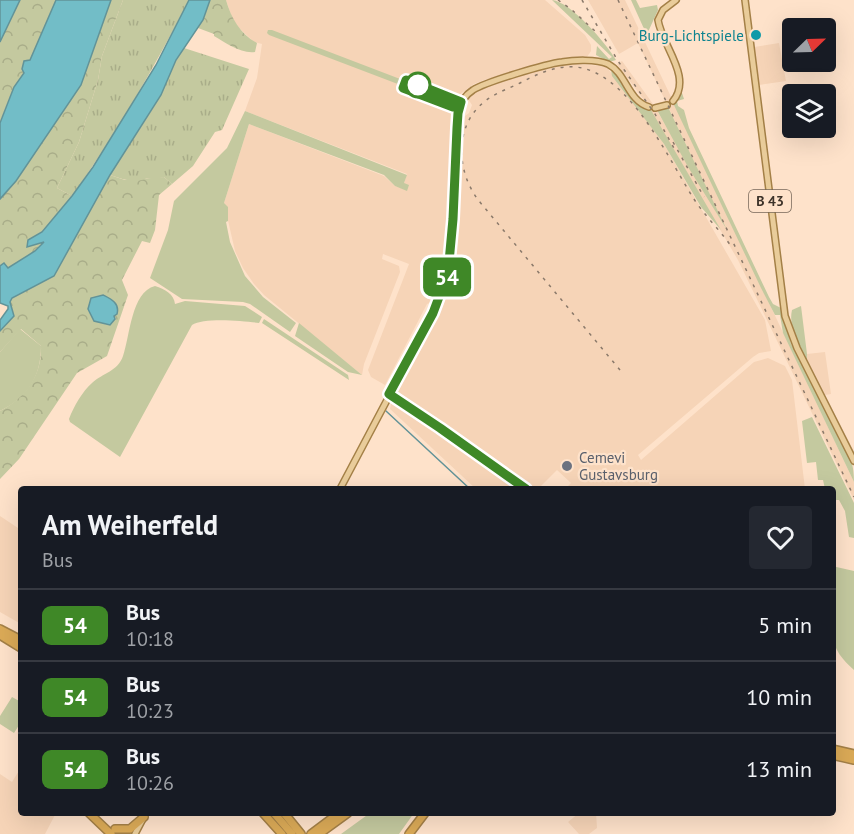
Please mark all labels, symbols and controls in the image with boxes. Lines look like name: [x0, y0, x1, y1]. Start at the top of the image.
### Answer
north arrow: [782, 18, 836, 72]
map controls: [782, 18, 836, 138]
place label: Burg-Lichtspiele: [639, 26, 744, 45]
marker: Burg-Lichtspiele: [749, 28, 763, 42]
unlabelled marker: [405, 72, 431, 98]
button: layers: [782, 84, 836, 138]
road number: B 43: [749, 190, 791, 212]
line badge: 54: [420, 258, 474, 296]
text: 54: [435, 264, 459, 291]
place label: Cemevi Gustavsburg: [579, 448, 658, 484]
marker: Cemevi Gustavsburg: [560, 459, 574, 473]
text: Am Weiherfeld: [42, 506, 218, 543]
button: heart: [749, 506, 812, 569]
text: Bus: [42, 547, 73, 573]
text: Bus: [126, 598, 160, 626]
text: 5 min: [758, 611, 812, 639]
text: 54: [63, 612, 87, 639]
text: 10:18: [126, 626, 174, 652]
text: Bus: [126, 670, 160, 698]
text: 10 min: [746, 683, 812, 711]
text: 54: [63, 684, 87, 711]
text: 10:23: [126, 698, 174, 724]
text: Bus: [126, 742, 160, 770]
text: 13 min: [746, 755, 812, 783]
text: 54: [63, 756, 87, 783]
text: 10:26: [126, 770, 174, 796]

